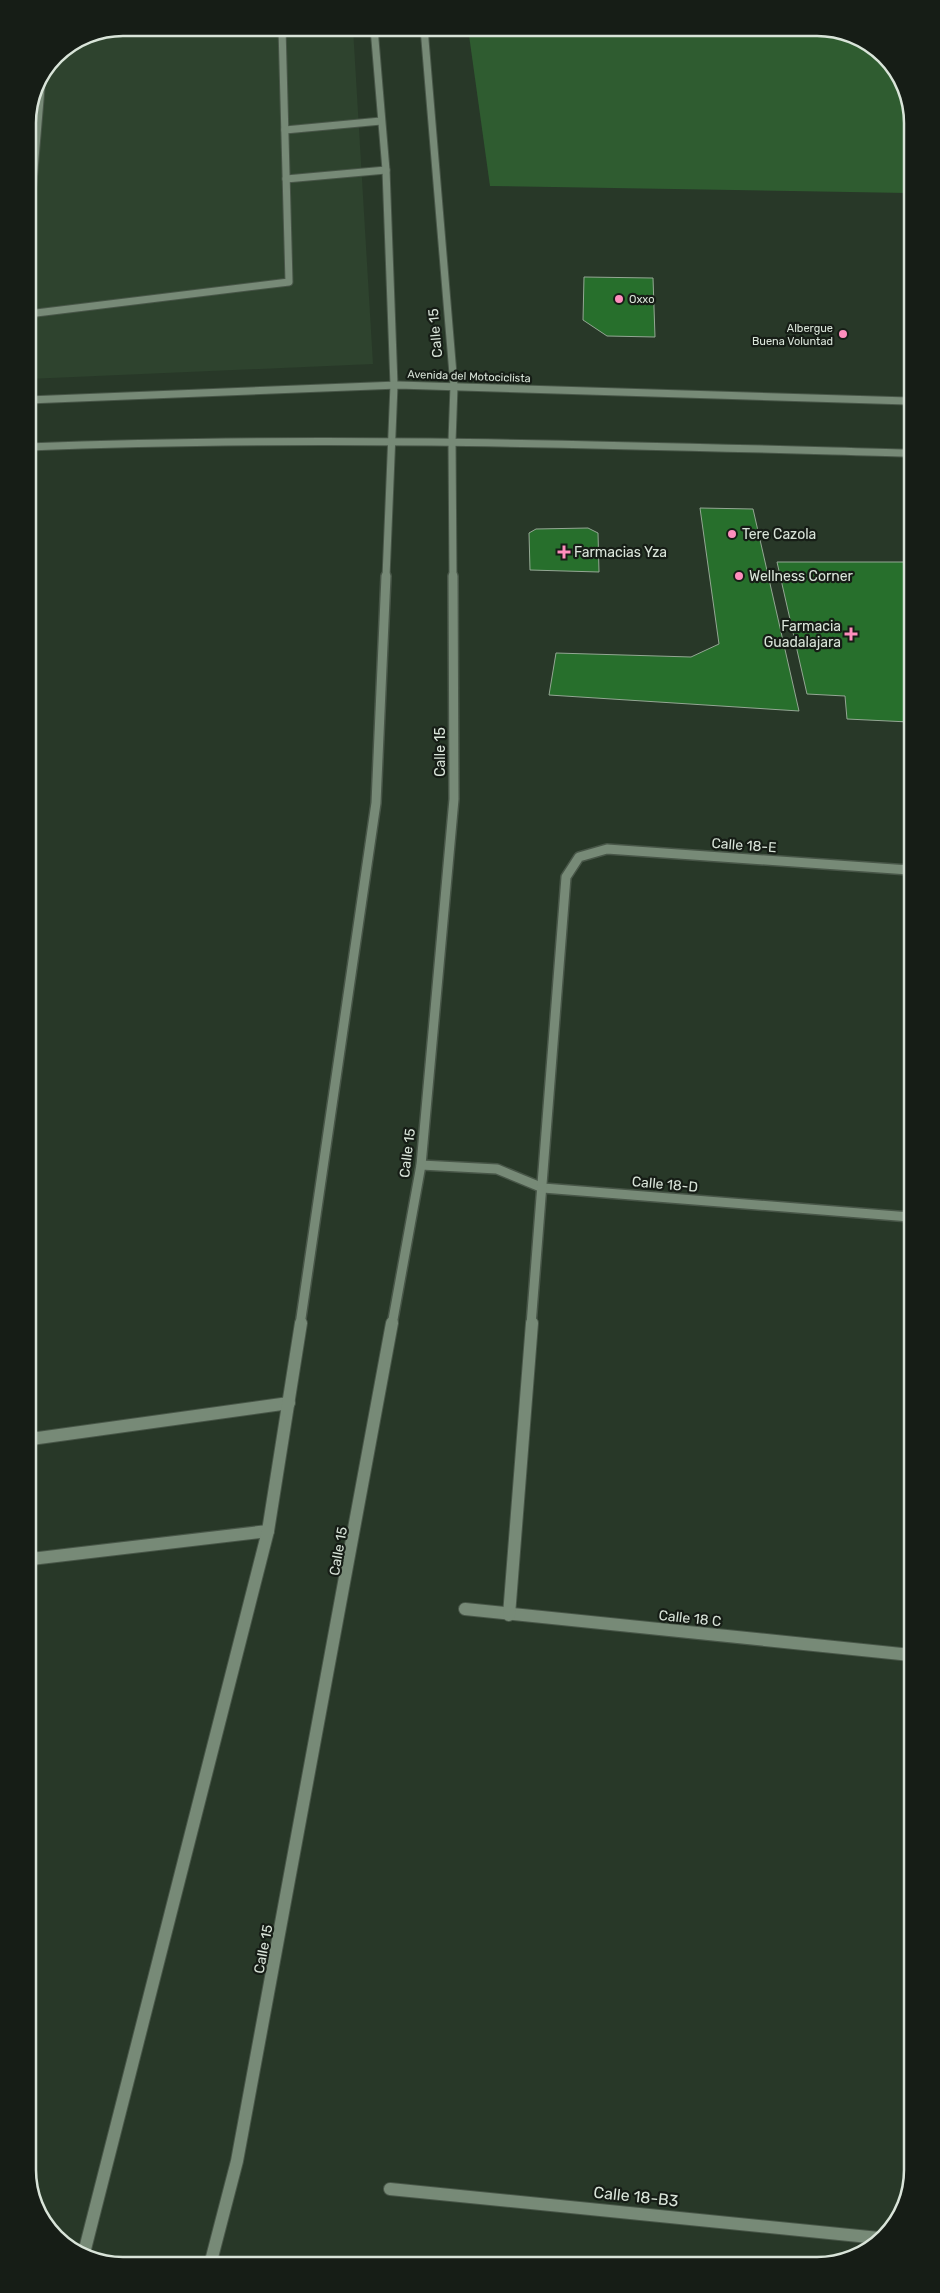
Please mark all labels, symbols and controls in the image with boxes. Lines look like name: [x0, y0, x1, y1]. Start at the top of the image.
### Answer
marker: Oxxo: [613, 293, 625, 305]
place label: Oxxo: [629, 293, 654, 306]
street label: Calle 15: [425, 308, 446, 358]
place label: Albergue Buena Voluntad: [752, 322, 833, 348]
marker: Albergue Buena Voluntad: [837, 328, 849, 340]
street label: Avenida del Motociclista: [407, 368, 531, 385]
place label: Tere Cazola: [742, 526, 816, 543]
marker: Tere Cazola: [726, 528, 738, 540]
place label: Farmacias Yza: [574, 544, 667, 561]
marker: Farmacias Yza: [558, 546, 570, 558]
place label: Wellness Corner: [749, 568, 854, 585]
marker: Wellness Corner: [733, 570, 745, 582]
place label: Farmacia Guadalajara: [764, 618, 841, 651]
marker: Farmacia Guadalajara: [845, 628, 857, 640]
street label: Calle 15: [432, 727, 449, 777]
street label: Calle 18-E: [711, 835, 777, 856]
street label: Calle 15: [396, 1127, 419, 1179]
street label: Calle 18-D: [631, 1173, 699, 1196]
street label: Calle 15: [326, 1525, 351, 1577]
street label: Calle 18 C: [658, 1607, 722, 1630]
street label: Calle 15: [250, 1923, 277, 1975]
street label: Calle 18-B3: [593, 2183, 679, 2210]

